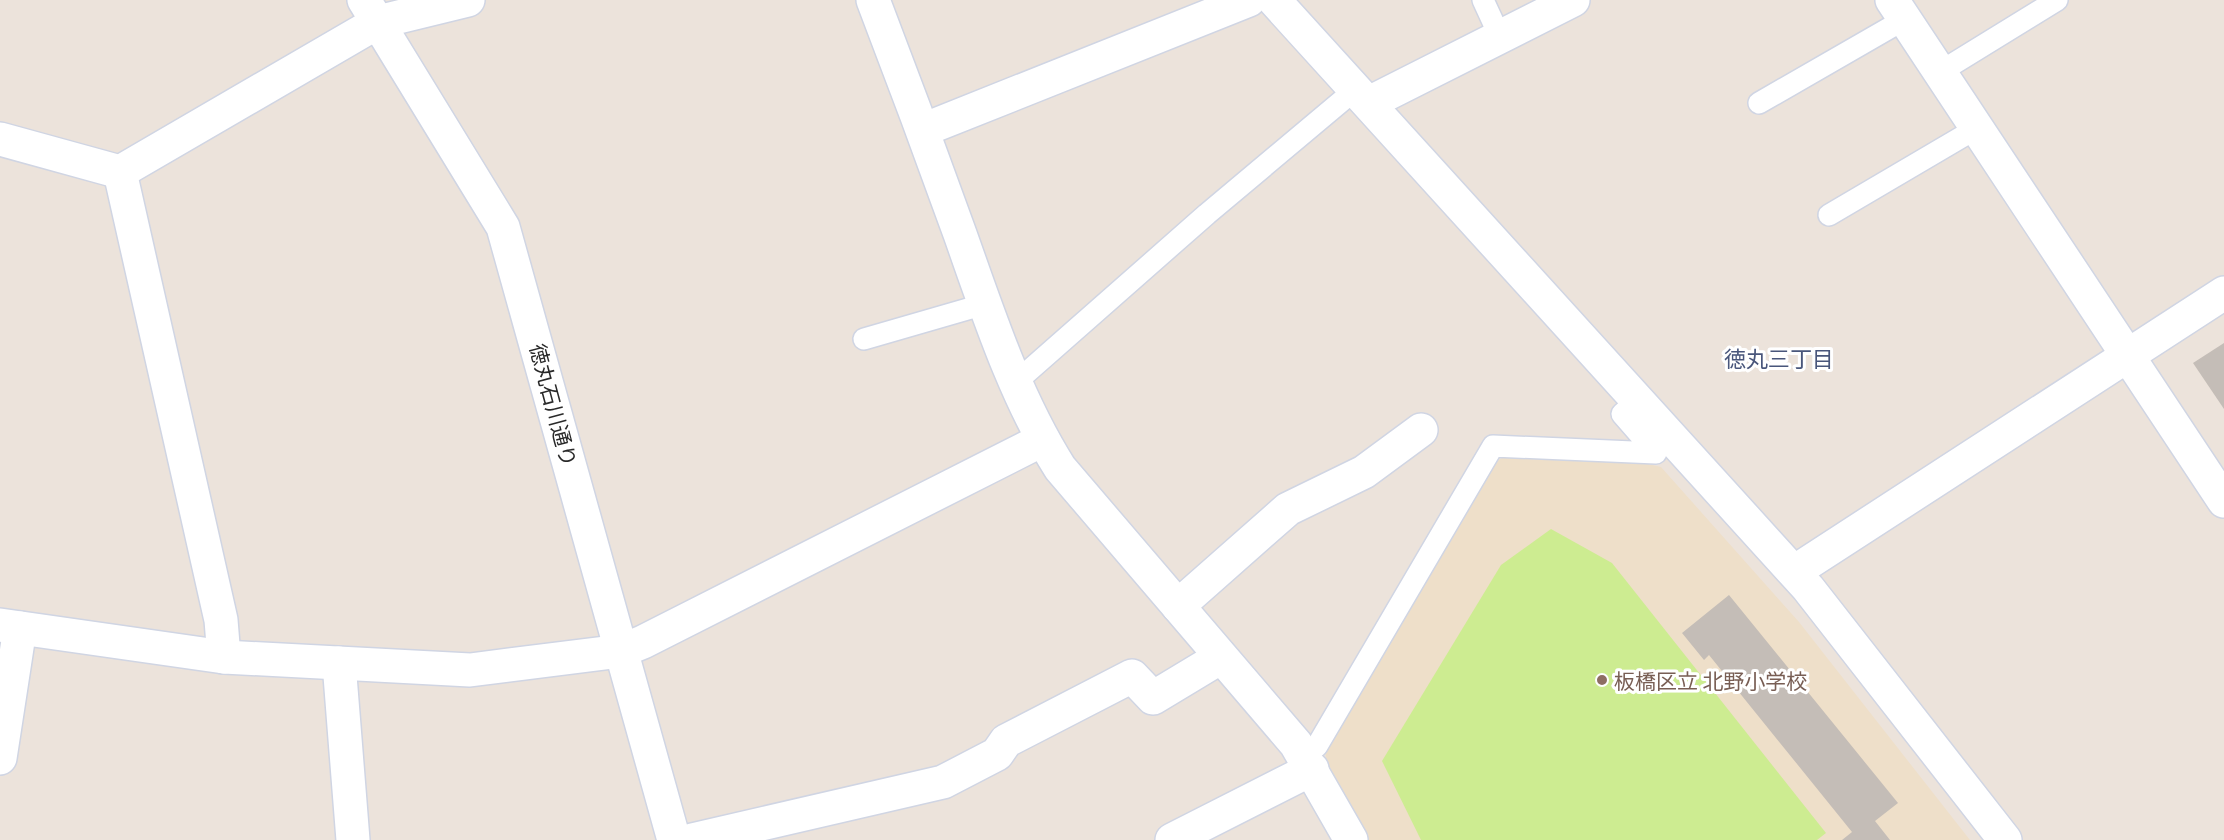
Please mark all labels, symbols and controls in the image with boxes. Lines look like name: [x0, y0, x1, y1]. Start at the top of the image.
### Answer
street label: 徳丸石川通り: [526, 341, 582, 469]
district label: 徳丸三丁目: [1724, 345, 1834, 371]
place label: 板橋区立 北野小学校: [1614, 668, 1807, 693]
marker: 板橋区立 北野小学校: [1595, 673, 1609, 687]

